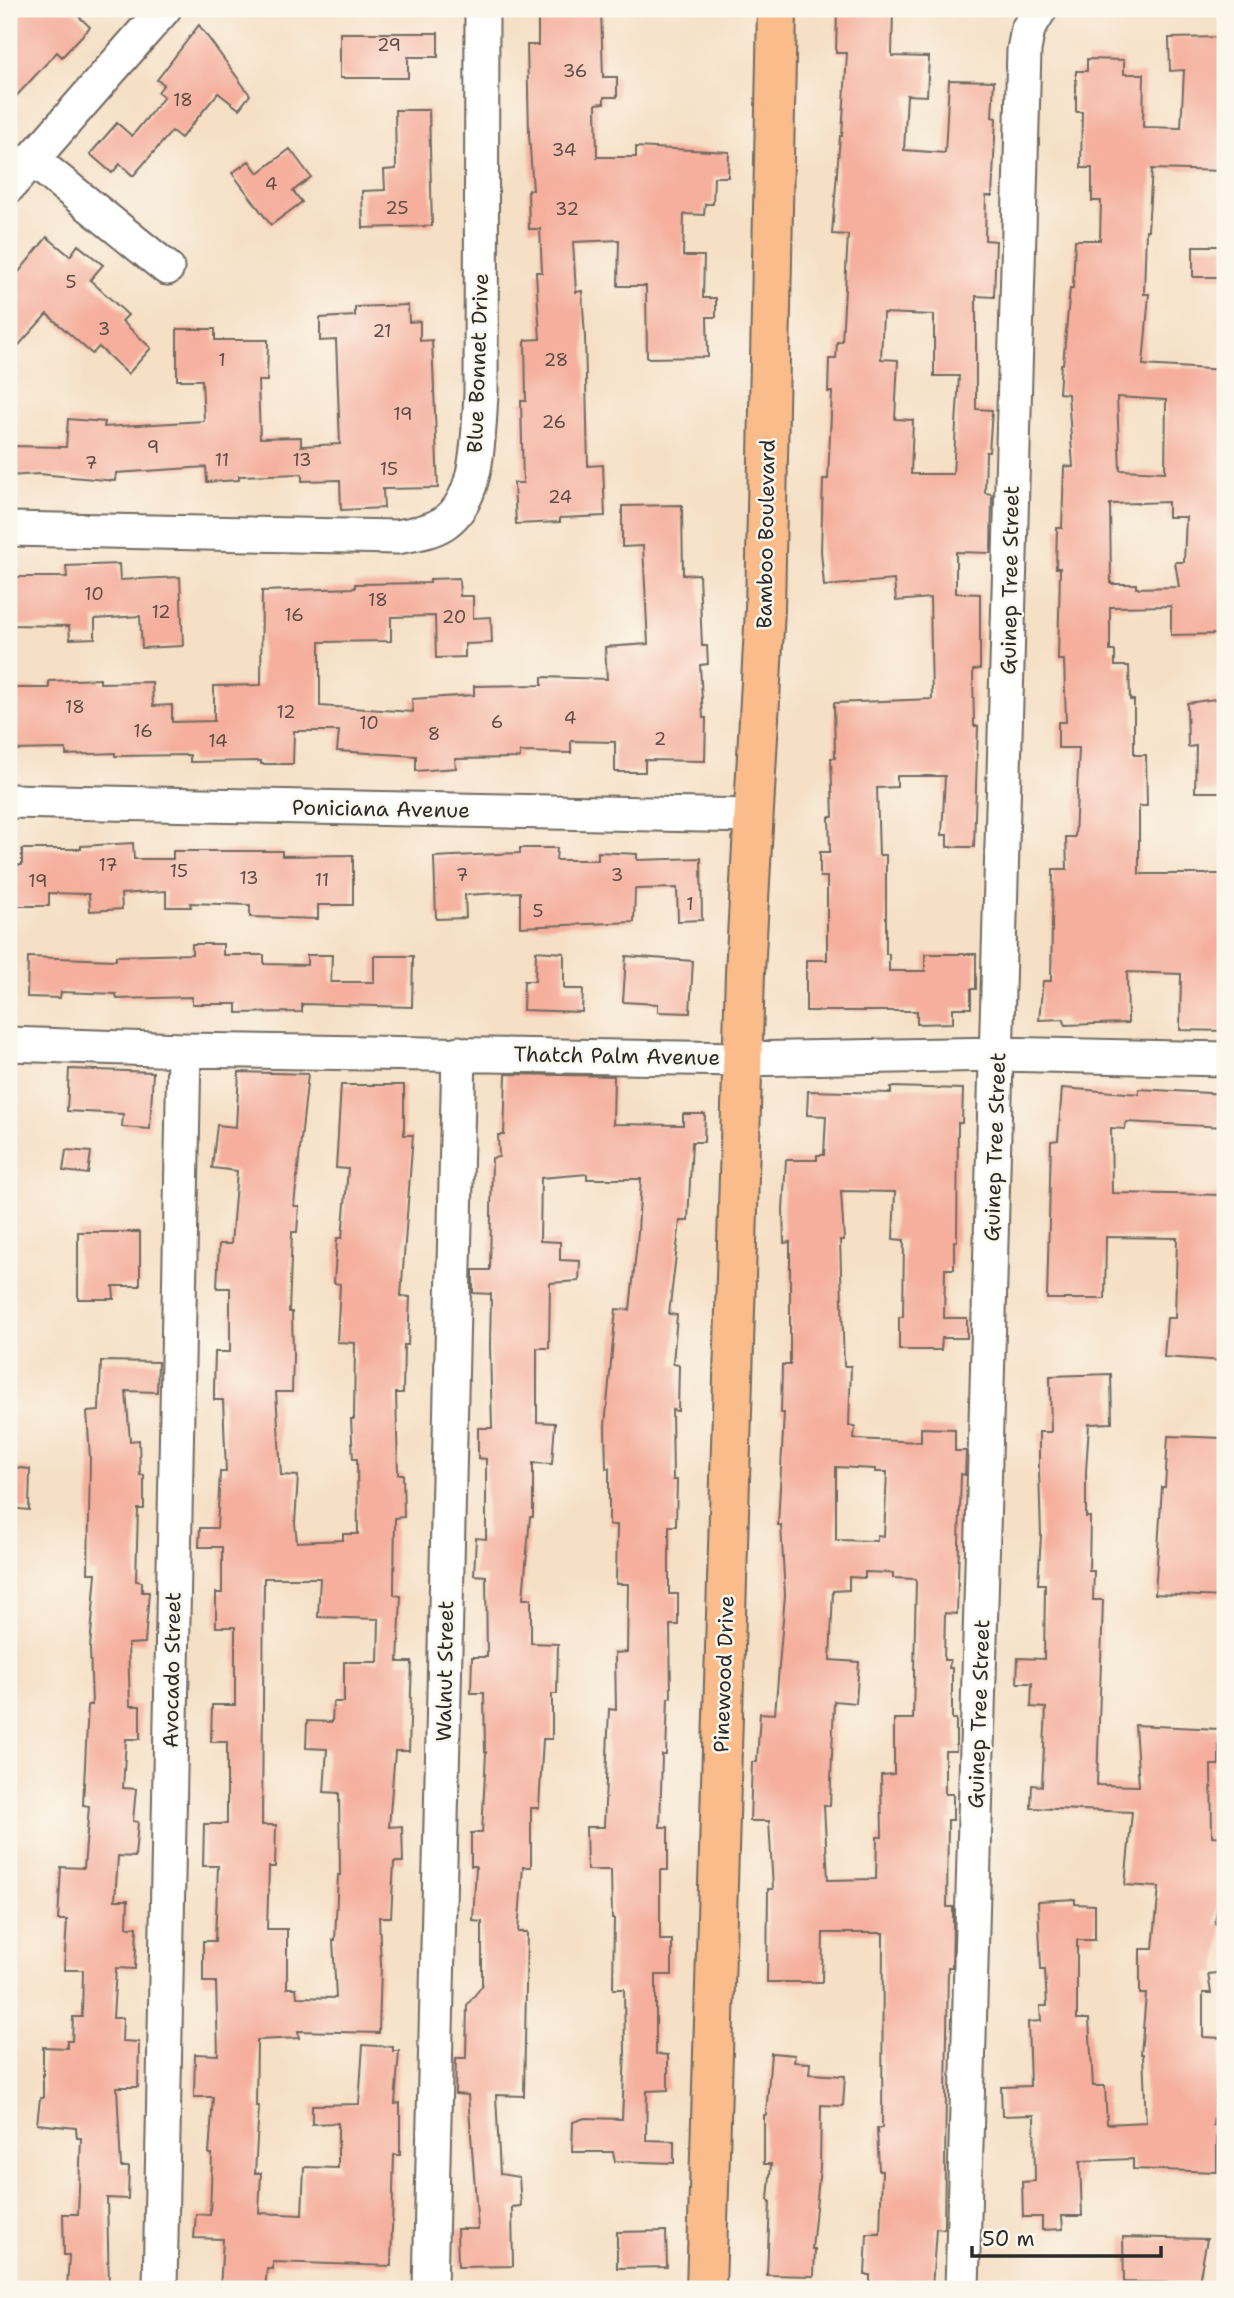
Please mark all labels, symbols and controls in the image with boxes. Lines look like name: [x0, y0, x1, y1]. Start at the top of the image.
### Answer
house number: 29: [377, 33, 401, 57]
house number: 36: [563, 59, 587, 83]
house number: 18: [173, 88, 193, 112]
house number: 34: [552, 138, 576, 162]
house number: 4: [265, 172, 277, 196]
house number: 25: [385, 196, 409, 220]
house number: 32: [555, 197, 579, 221]
house number: 5: [65, 270, 77, 294]
street label: Blue Bonnet Drive: [461, 273, 495, 453]
house number: 3: [98, 317, 110, 341]
house number: 21: [372, 319, 392, 343]
house number: 1: [218, 348, 226, 372]
house number: 28: [544, 348, 568, 372]
house number: 19: [393, 402, 413, 426]
house number: 26: [542, 410, 566, 434]
house number: 9: [147, 435, 159, 459]
street label: Bamboo Boulevard: [750, 439, 782, 629]
house number: 11: [215, 448, 229, 472]
house number: 13: [292, 448, 312, 472]
house number: 7: [85, 451, 97, 475]
house number: 15: [380, 457, 398, 481]
house number: 24: [548, 485, 572, 509]
street label: Guinep Tree Street: [994, 485, 1026, 675]
house number: 10: [84, 582, 104, 606]
house number: 18: [368, 588, 388, 612]
house number: 12: [151, 600, 171, 624]
house number: 16: [284, 603, 304, 627]
house number: 20: [442, 605, 466, 629]
house number: 18: [65, 695, 85, 719]
house number: 12: [276, 700, 296, 724]
house number: 4: [564, 706, 576, 730]
house number: 6: [491, 710, 503, 734]
house number: 10: [359, 711, 379, 735]
house number: 16: [133, 719, 153, 743]
house number: 8: [428, 722, 440, 746]
house number: 2: [654, 727, 666, 751]
house number: 14: [208, 729, 228, 753]
street label: Poniciana Avenue: [292, 793, 470, 825]
house number: 17: [98, 853, 118, 877]
house number: 15: [170, 859, 188, 883]
house number: 7: [456, 863, 468, 887]
house number: 3: [611, 863, 623, 887]
house number: 13: [239, 866, 259, 890]
house number: 11: [315, 868, 329, 892]
house number: 19: [28, 869, 48, 893]
house number: 1: [686, 892, 694, 916]
house number: 5: [532, 899, 544, 923]
street label: Thatch Palm Avenue: [513, 1040, 721, 1072]
street label: Guinep Tree Street: [978, 1052, 1012, 1242]
street label: Avocado Street: [157, 1592, 187, 1748]
street label: Pinewood Drive: [707, 1595, 741, 1753]
street label: Walnut Street: [430, 1600, 460, 1742]
street label: Guinep Tree Street: [962, 1619, 996, 1809]
scale bar: [972, 2214, 1160, 2258]
text: 50 m: [982, 2225, 1035, 2253]

